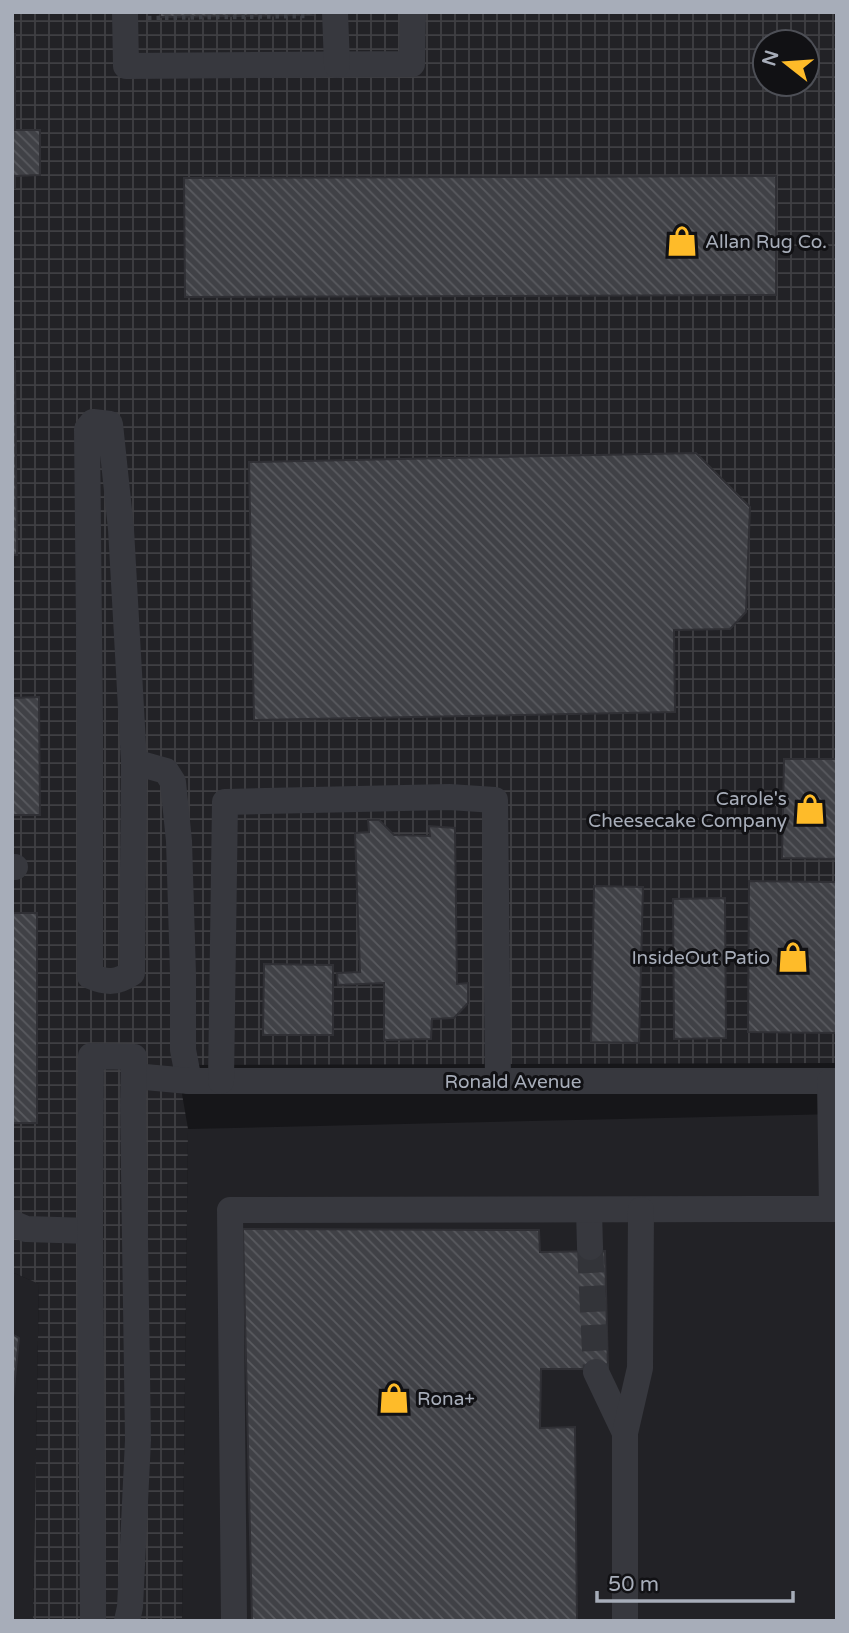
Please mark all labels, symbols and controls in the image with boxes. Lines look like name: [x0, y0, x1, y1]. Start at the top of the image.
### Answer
north arrow: [751, 28, 821, 98]
text: N: [758, 48, 783, 69]
shop icon: Allan Rug Co.: [665, 224, 699, 258]
place label: Allan Rug Co.: [705, 231, 827, 253]
place label: Carole's Cheesecake Company: [588, 788, 787, 832]
shop icon: Carole's Cheesecake Company: [793, 792, 827, 826]
shop icon: InsideOut Patio: [776, 940, 810, 974]
place label: InsideOut Patio: [631, 947, 770, 969]
street label: Ronald Avenue: [445, 1071, 582, 1093]
shop icon: Rona+: [377, 1381, 411, 1415]
place label: Rona+: [417, 1388, 475, 1410]
scale bar: [597, 1560, 793, 1604]
text: 50 m: [608, 1572, 659, 1597]

